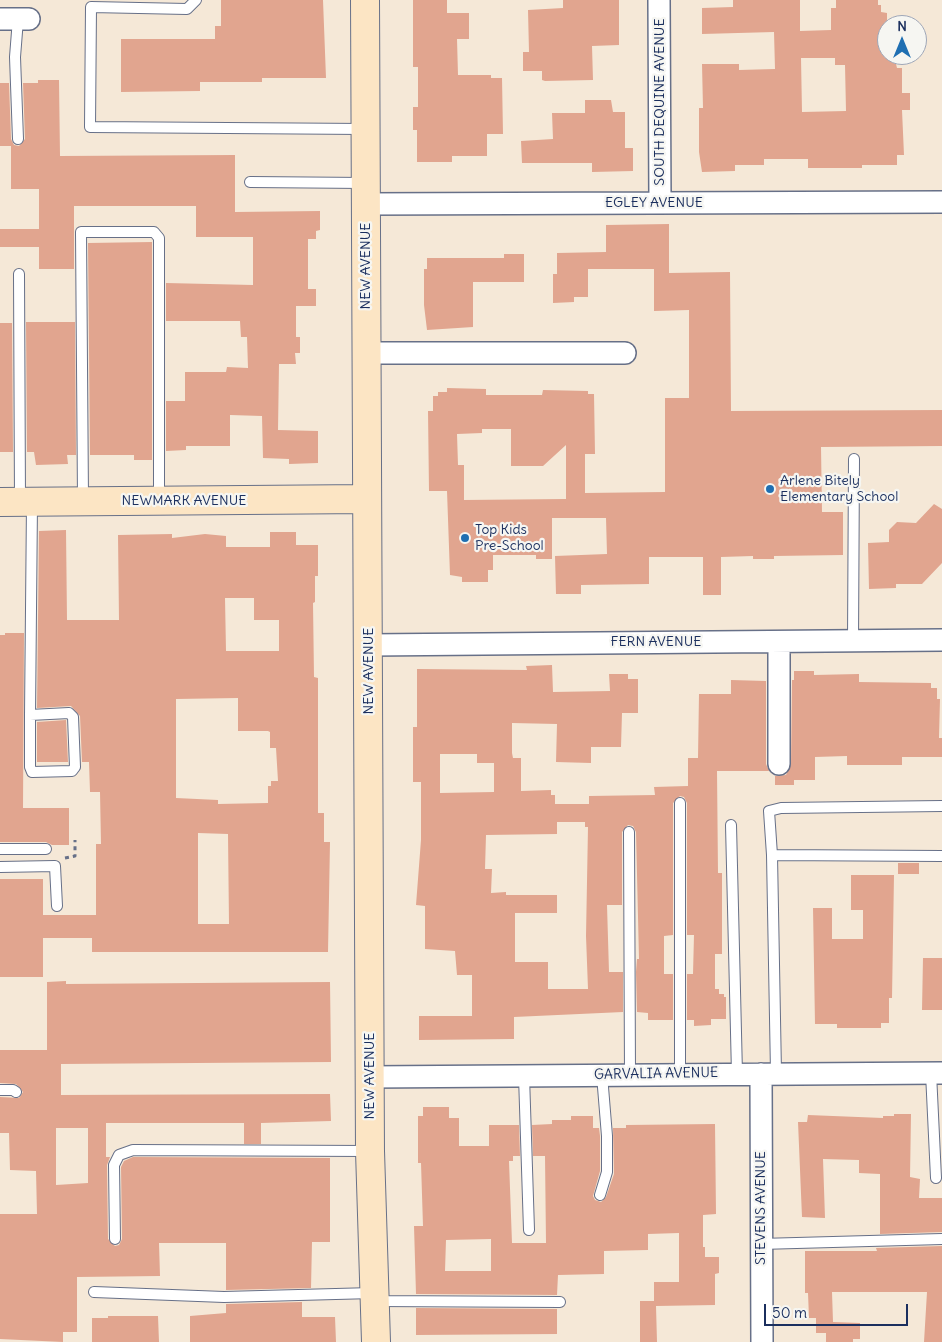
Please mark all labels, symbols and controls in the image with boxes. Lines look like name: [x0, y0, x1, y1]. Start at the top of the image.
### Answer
north arrow: [877, 15, 927, 65]
text: N: [897, 17, 907, 35]
street label: SOUTH DEQUINE AVENUE: [652, 18, 668, 186]
street label: EGLEY AVENUE: [605, 195, 703, 211]
street label: NEW AVENUE: [358, 223, 374, 309]
place label: Arlene Bitely Elementary School: [780, 473, 898, 506]
marker: Arlene Bitely Elementary School: [764, 483, 776, 495]
street label: NEWMARK AVENUE: [122, 493, 246, 509]
place label: Top Kids Pre-School: [475, 522, 544, 554]
marker: Top Kids Pre-School: [459, 532, 471, 544]
street label: NEW AVENUE: [361, 628, 377, 714]
street label: FERN AVENUE: [610, 634, 702, 650]
street label: NEW AVENUE: [362, 1033, 378, 1119]
street label: GARVALIA AVENUE: [594, 1065, 718, 1083]
street label: STEVENS AVENUE: [753, 1151, 769, 1265]
scale bar: [767, 1294, 911, 1326]
text: 50 m: [772, 1303, 807, 1322]

